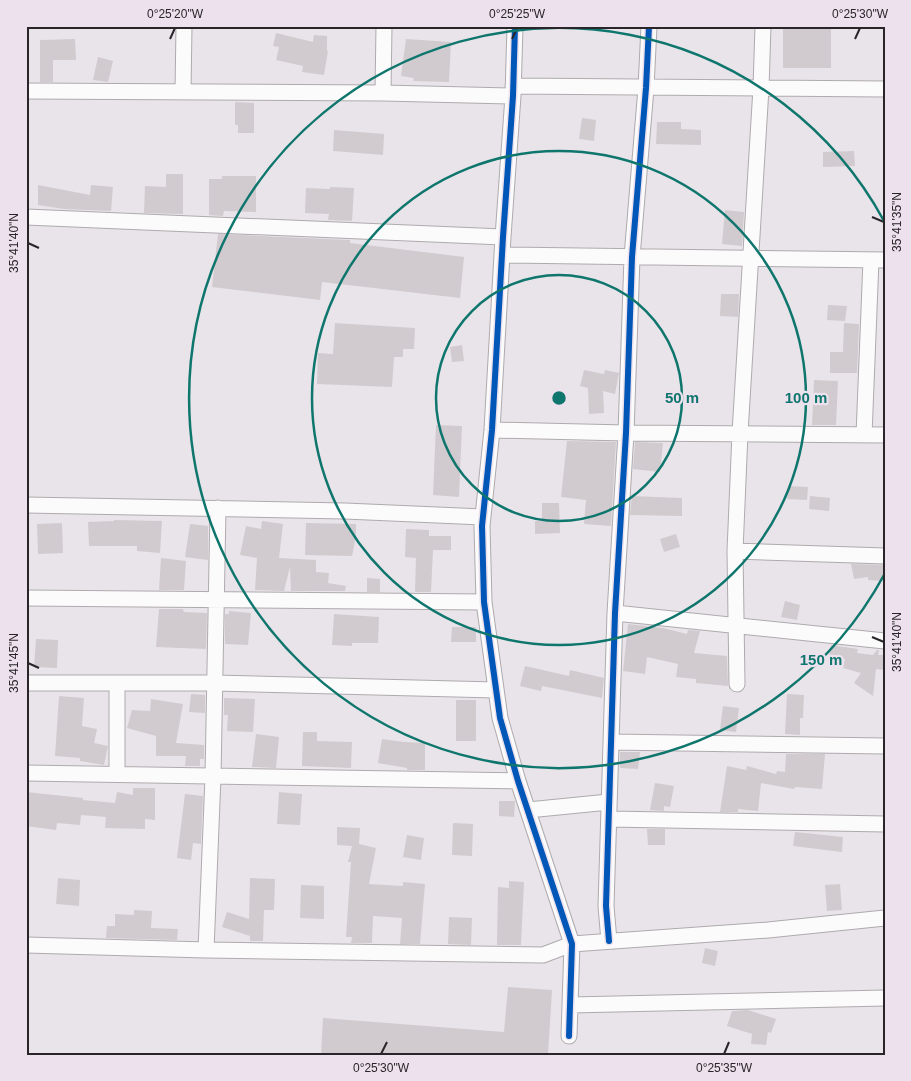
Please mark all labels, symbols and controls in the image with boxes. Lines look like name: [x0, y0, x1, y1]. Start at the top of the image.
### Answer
text: 0°25'20"W: [147, 7, 204, 21]
text: 0°25'25"W: [489, 7, 546, 21]
text: 0°25'30"W: [832, 7, 889, 21]
text: 35°41'35"N: [890, 192, 904, 252]
text: 35°41'40"N: [7, 213, 21, 273]
centre of rings: [550, 389, 568, 407]
text: 50 m: [665, 389, 699, 406]
text: 100 m: [785, 389, 827, 406]
text: 35°41'40"N: [890, 612, 904, 672]
text: 35°41'45"N: [7, 633, 21, 693]
text: 150 m: [800, 651, 842, 668]
text: 0°25'30"W: [353, 1061, 410, 1075]
text: 0°25'35"W: [696, 1061, 753, 1075]

